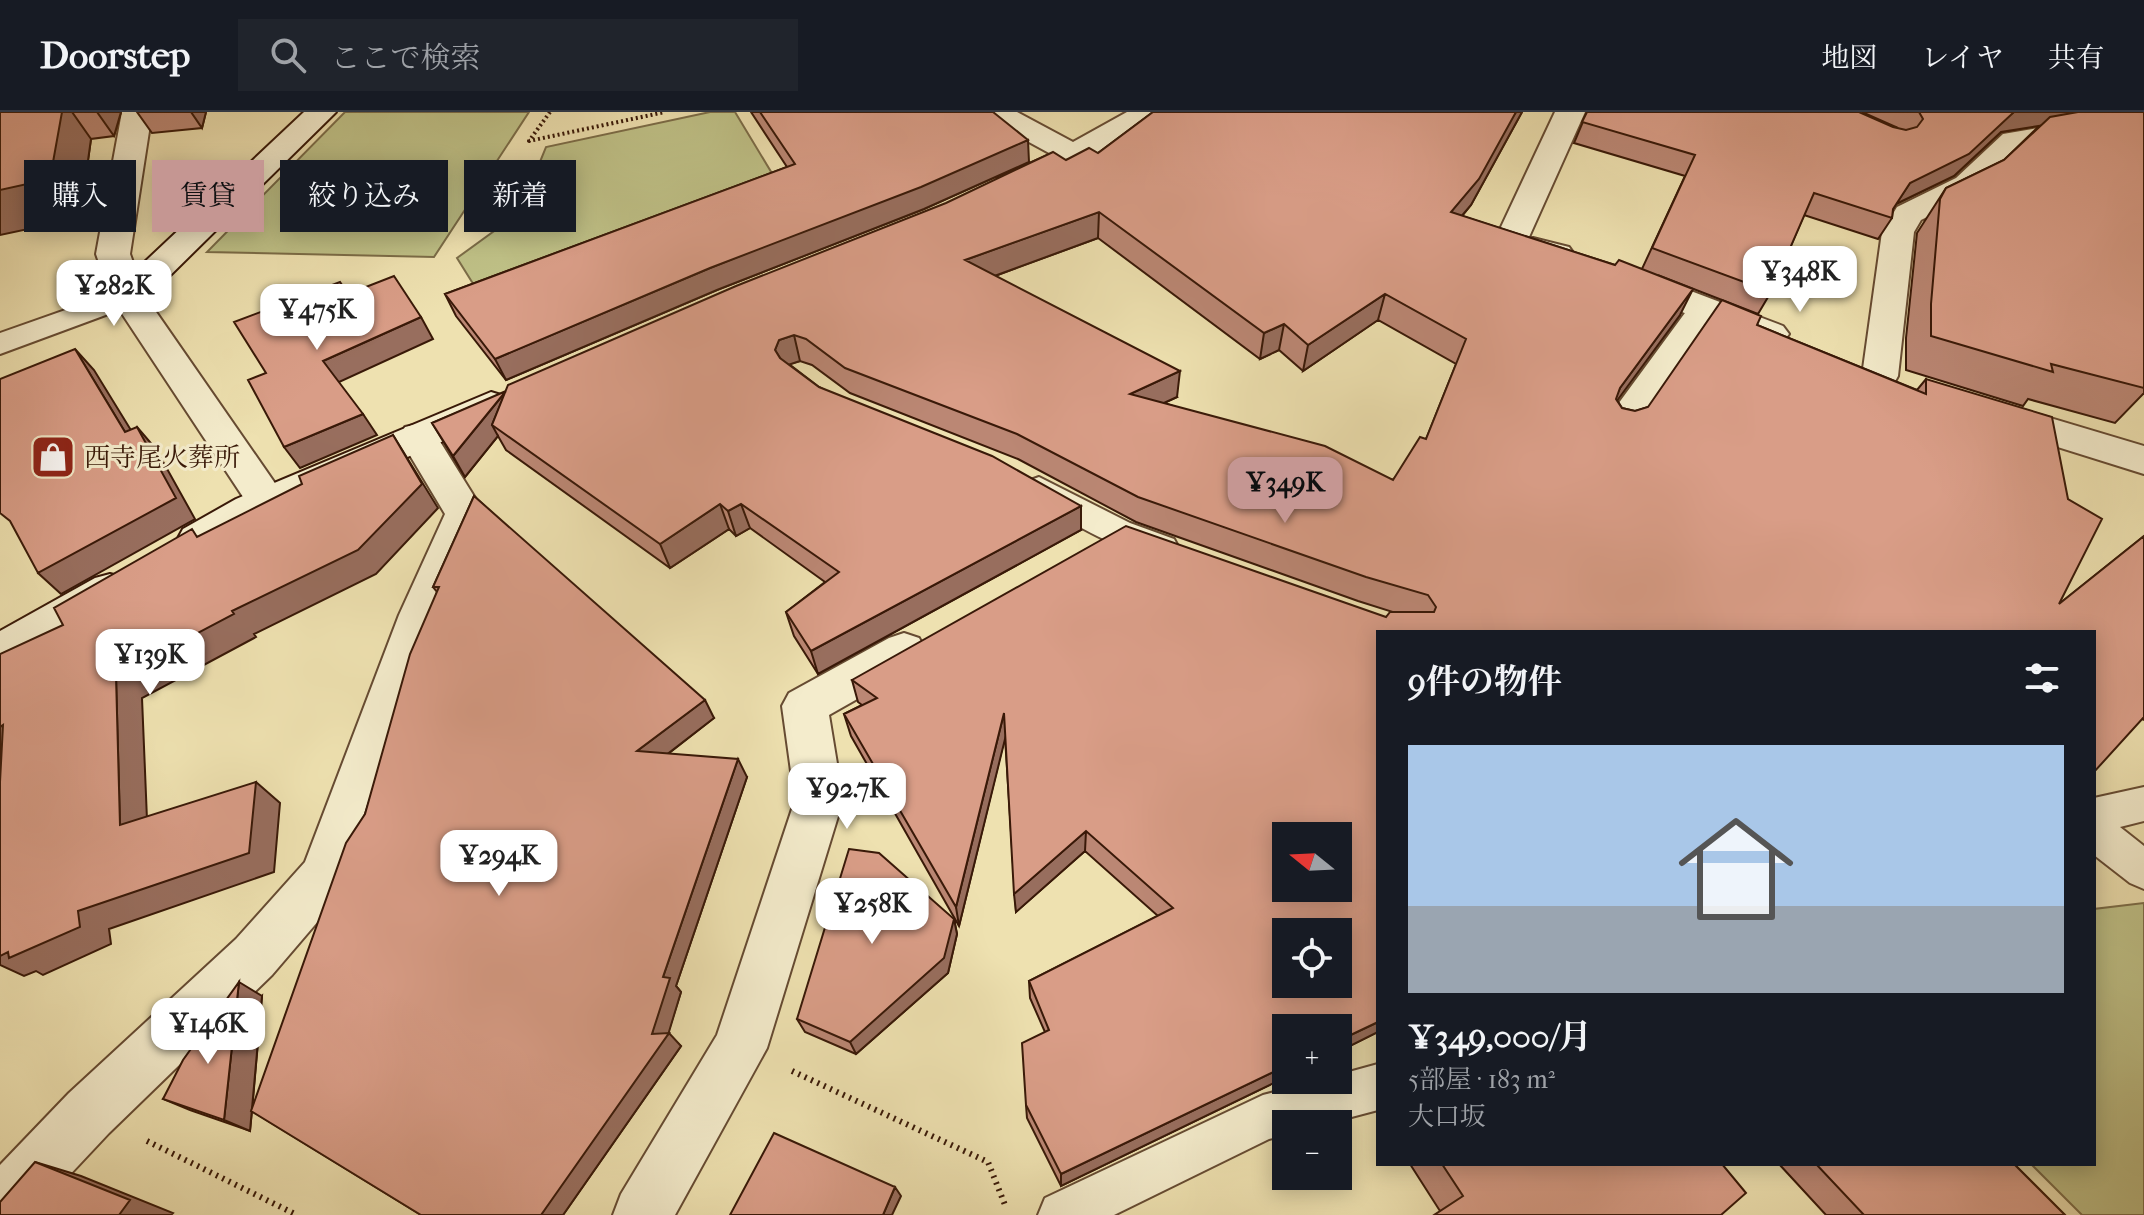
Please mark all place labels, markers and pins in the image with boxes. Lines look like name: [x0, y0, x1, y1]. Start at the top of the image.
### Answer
pin: ¥348K: [1744, 246, 1856, 314]
pin: ¥282K: [58, 260, 170, 328]
pin: ¥475K: [261, 284, 373, 352]
shop icon: 西寺尾火葬所: [29, 433, 77, 481]
place label: 西寺尾火葬所: [84, 442, 240, 473]
pin: ¥349K: [1229, 457, 1341, 525]
pin: ¥139K: [94, 629, 206, 697]
pin: ¥92.7K: [782, 763, 912, 831]
pin: ¥294K: [443, 830, 555, 898]
pin: ¥258K: [816, 878, 928, 946]
pin: ¥146K: [152, 998, 264, 1066]

